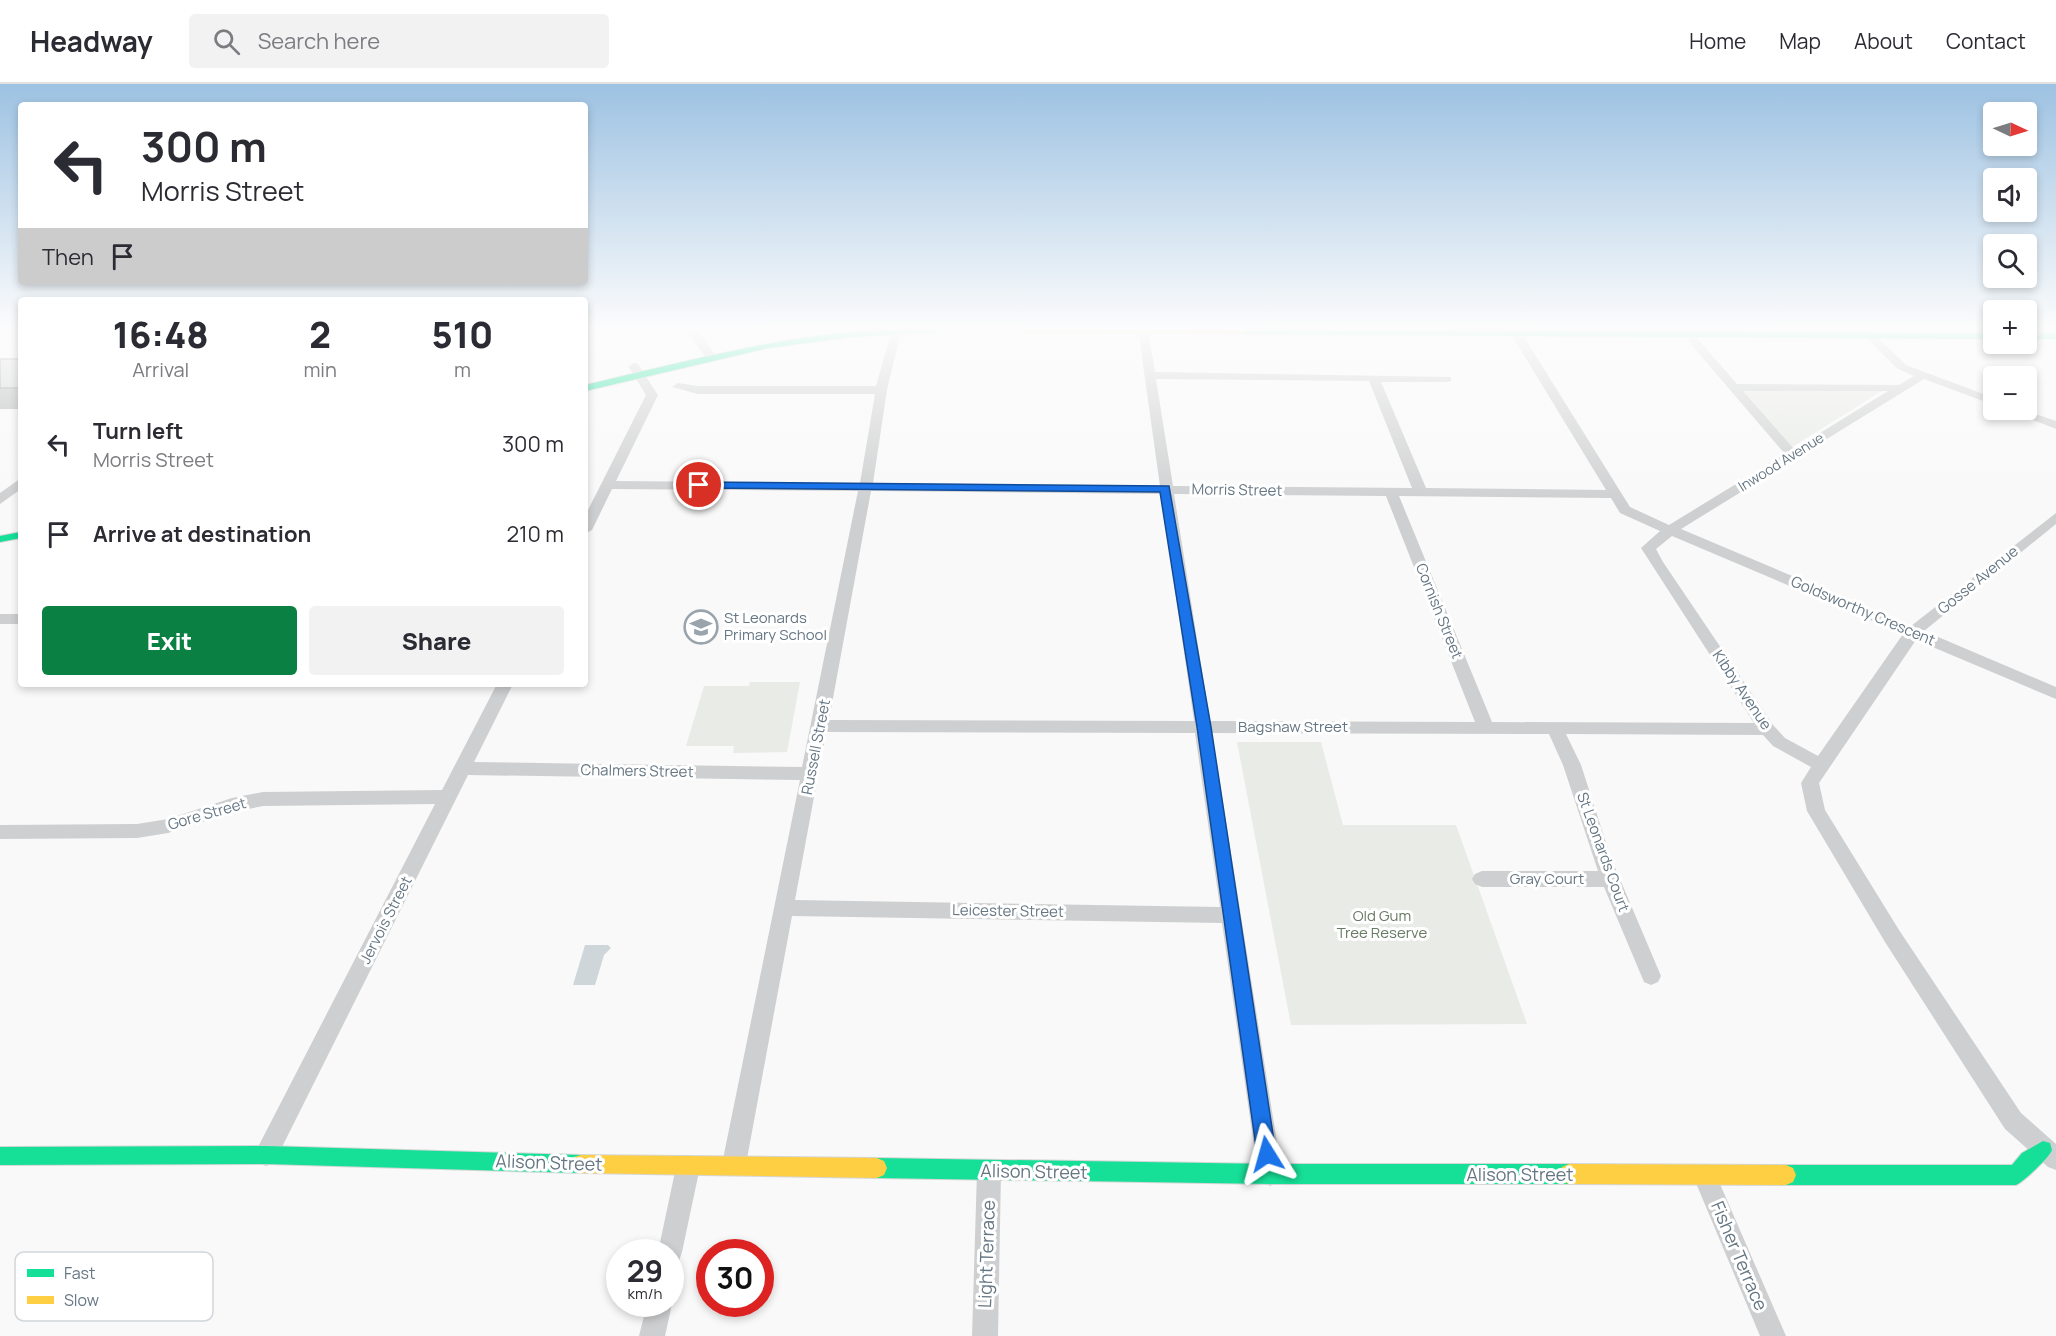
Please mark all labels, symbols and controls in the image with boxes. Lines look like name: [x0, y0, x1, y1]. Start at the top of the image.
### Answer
search box: [189, 14, 609, 68]
text: Headway: [30, 22, 153, 60]
icon: search: [210, 25, 243, 58]
text: Search here: [258, 26, 380, 56]
text: Home: [1689, 27, 1746, 55]
text: Map: [1779, 27, 1821, 55]
text: About: [1854, 27, 1913, 55]
text: Contact: [1946, 27, 2026, 55]
north arrow: [1983, 102, 2037, 156]
map controls: [1983, 102, 2037, 420]
text: 300 m: [141, 117, 267, 175]
icon: left: [42, 126, 120, 204]
button: sound: [1983, 168, 2037, 222]
text: Morris Street: [141, 172, 304, 209]
button: search: [1983, 234, 2037, 288]
icon: arrive: [106, 240, 139, 273]
text: Then: [42, 242, 94, 272]
button: +: [1983, 300, 2037, 354]
text: 16:48: [113, 310, 209, 359]
text: 2: [309, 310, 331, 359]
text: 510: [432, 310, 493, 359]
text: Arrival: [132, 356, 189, 383]
text: min: [303, 356, 337, 383]
text: m: [454, 356, 471, 383]
button: −: [1983, 366, 2037, 420]
text: Turn left: [93, 416, 183, 446]
icon: left: [42, 428, 75, 461]
street label: Inwood Avenue: [1734, 428, 1827, 496]
text: 300 m: [502, 429, 564, 459]
text: Morris Street: [93, 446, 214, 473]
pin: [673, 459, 724, 510]
icon: arrive: [682, 468, 715, 501]
street label: Morris Street: [1191, 478, 1283, 501]
icon: arrive: [42, 518, 75, 551]
text: Arrive at destination: [93, 519, 311, 549]
text: 210 m: [506, 519, 564, 549]
street label: Gosse Avenue: [1933, 540, 2023, 619]
street label: Cornish Street: [1411, 560, 1468, 662]
street label: Goldsworthy Crescent: [1788, 571, 1939, 650]
button: Exit: [42, 606, 297, 675]
button: Share: [309, 606, 564, 675]
place label: St Leonards Primary School: [724, 607, 827, 645]
school or university icon: St Leonards Primary School: [683, 609, 719, 645]
street label: Kibby Avenue: [1708, 646, 1777, 734]
street label: Russell Street: [796, 697, 835, 796]
street label: Bagshaw Street: [1238, 716, 1348, 737]
street label: Chalmers Street: [580, 759, 694, 782]
street label: St Leonards Court: [1572, 789, 1635, 915]
street label: Gore Street: [165, 792, 248, 835]
street label: Gray Court: [1510, 868, 1584, 889]
street label: Jervois Street: [354, 872, 417, 967]
street label: Leicester Street: [952, 899, 1064, 922]
park label: Old Gum Tree Reserve: [1337, 905, 1427, 943]
position arrow: [1235, 1122, 1299, 1186]
street label: Alison Street: [495, 1148, 603, 1176]
street label: Alison Street: [980, 1158, 1088, 1184]
street label: Alison Street: [1466, 1162, 1574, 1186]
street label: Fisher Terrace: [1706, 1197, 1774, 1314]
street label: Light Terrace: [972, 1199, 1000, 1308]
speed limit sign: 30: [696, 1239, 774, 1317]
text: 29: [627, 1250, 663, 1291]
legend: [15, 1252, 213, 1321]
text: Fast: [64, 1262, 95, 1284]
text: km/h: [628, 1283, 662, 1304]
text: Slow: [64, 1289, 99, 1311]

